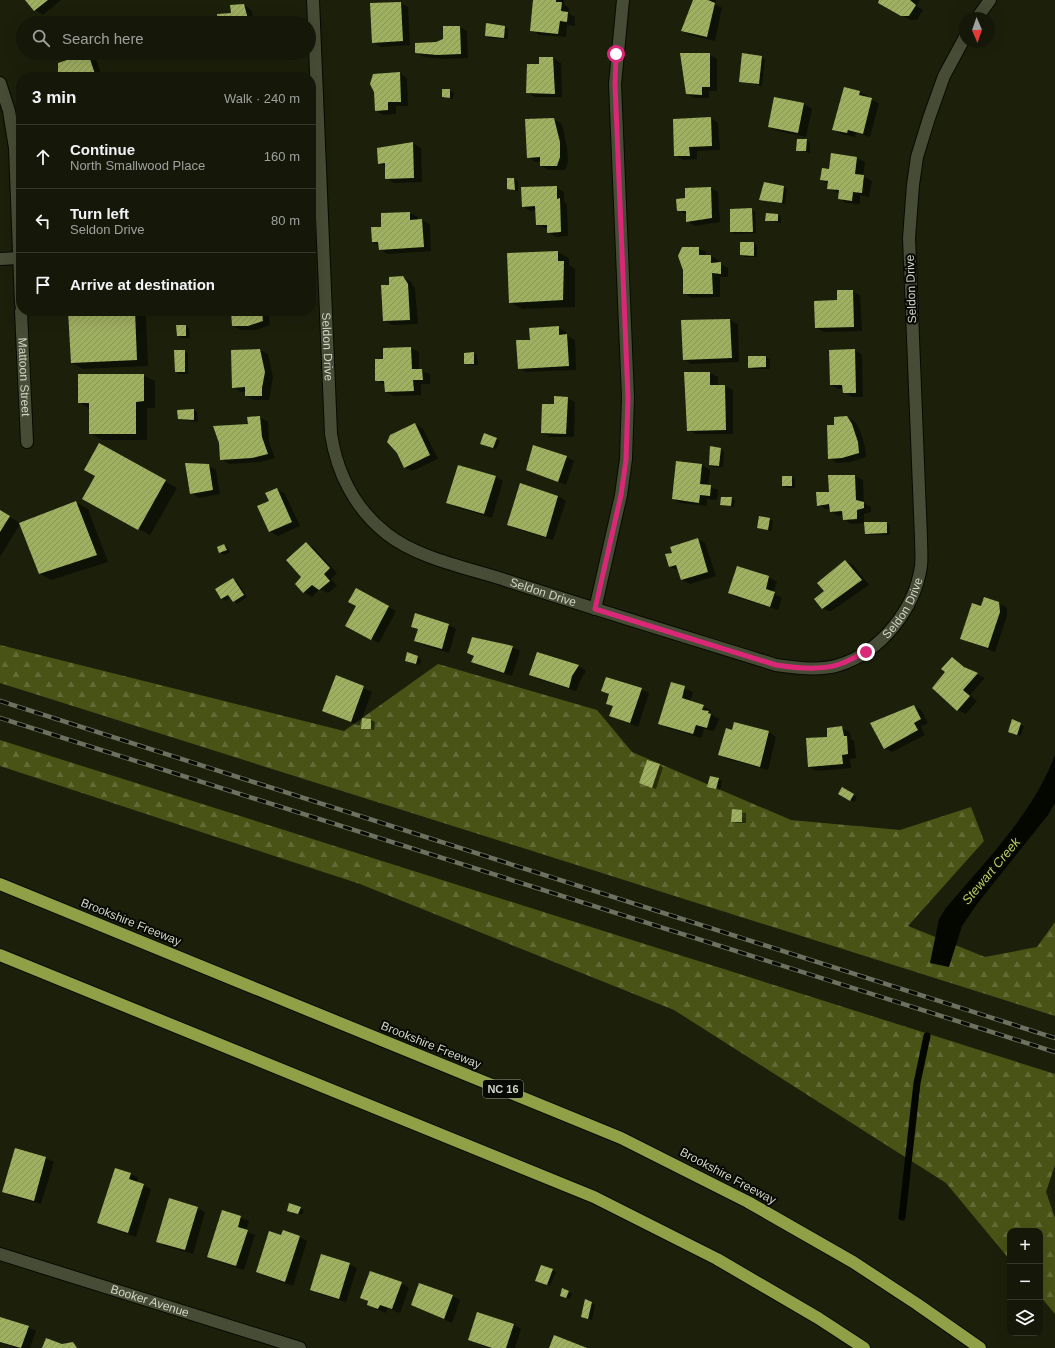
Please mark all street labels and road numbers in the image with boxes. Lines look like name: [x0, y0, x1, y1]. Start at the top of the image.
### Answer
street label: Seldon Drive: [903, 254, 919, 324]
street label: Seldon Drive: [319, 312, 336, 382]
street label: Mattoon Street: [15, 337, 33, 417]
street label: Seldon Drive: [508, 575, 578, 610]
street label: Seldon Drive: [879, 576, 925, 642]
street label: Brookshire Freeway: [79, 896, 183, 948]
street label: Brookshire Freeway: [379, 1019, 483, 1071]
road number: NC 16: [483, 1080, 523, 1098]
street label: Brookshire Freeway: [678, 1145, 778, 1207]
street label: Booker Avenue: [109, 1282, 191, 1320]

